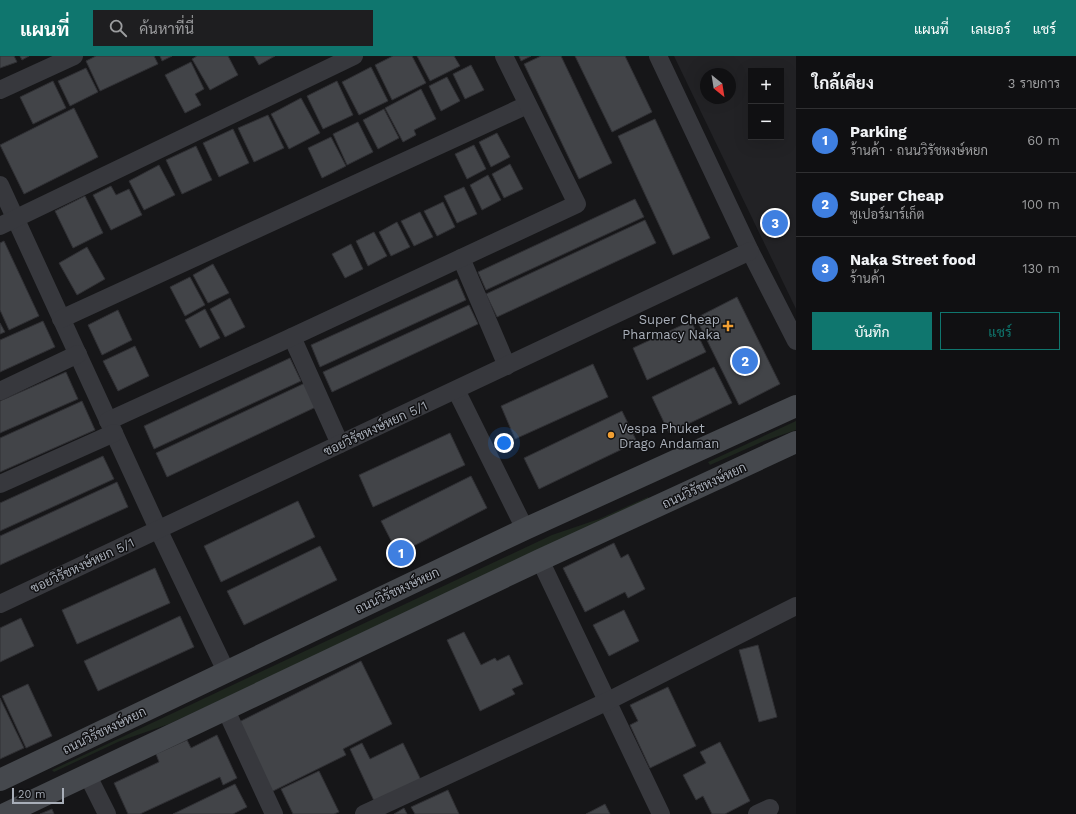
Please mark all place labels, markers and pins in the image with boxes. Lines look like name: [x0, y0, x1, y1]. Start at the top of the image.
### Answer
pin: 3: [762, 208, 788, 238]
place label: Super Cheap Pharmacy Naka: [622, 312, 721, 342]
marker: Super Cheap Pharmacy Naka: [723, 321, 733, 331]
pin: 2: [732, 346, 758, 376]
place label: Vespa Phuket Drago Andaman: [619, 421, 719, 451]
marker: Vespa Phuket Drago Andaman: [606, 430, 616, 440]
pin: 1: [388, 538, 414, 568]

